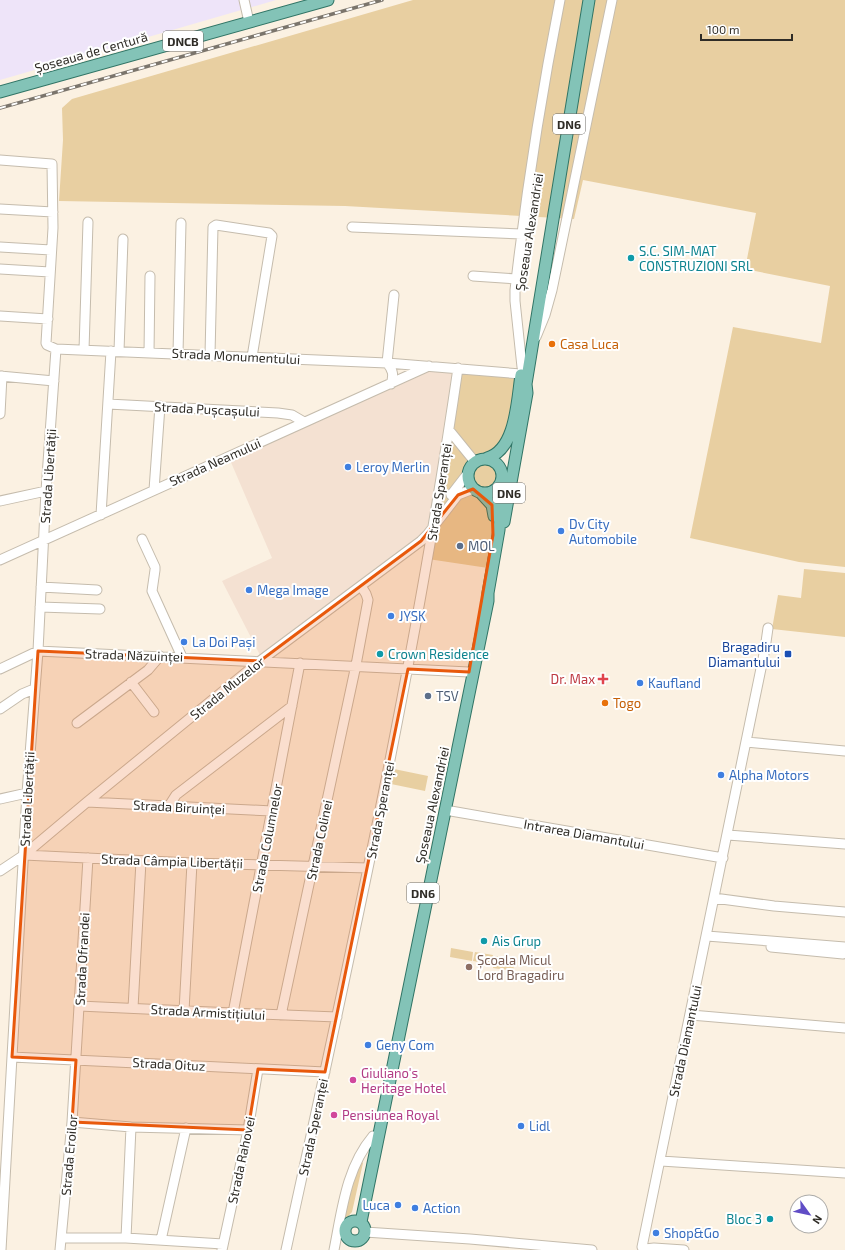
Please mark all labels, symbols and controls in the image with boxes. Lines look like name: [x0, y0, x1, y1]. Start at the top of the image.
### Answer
scale bar: [701, 16, 792, 42]
text: 100 m: [707, 22, 739, 36]
street label: Șoseaua de Centură: [33, 28, 150, 77]
road number: DNCB: [163, 31, 203, 51]
road number: DN6: [553, 114, 585, 134]
street label: Șoseaua Alexandriei: [512, 172, 547, 292]
place label: S.C. SIM-MAT CONSTRUZIONI SRL: [639, 243, 753, 274]
marker: S.C. SIM-MAT CONSTRUZIONI SRL: [626, 253, 636, 263]
place label: Casa Luca: [560, 336, 619, 352]
marker: Casa Luca: [547, 339, 557, 349]
street label: Strada Monumentului: [171, 345, 301, 367]
street label: Strada Pușcașului: [154, 398, 260, 421]
street label: Strada Libertății: [37, 428, 60, 524]
street label: Strada Neamului: [167, 435, 263, 489]
street label: Strada Speranței: [423, 442, 456, 542]
place label: Leroy Merlin: [356, 459, 430, 475]
marker: Leroy Merlin: [343, 462, 353, 472]
road number: DN6: [493, 483, 525, 503]
place label: Dv City Automobile: [569, 516, 637, 547]
marker: Dv City Automobile: [556, 526, 566, 536]
place label: MOL: [468, 538, 495, 554]
marker: MOL: [455, 541, 465, 551]
place label: Mega Image: [257, 582, 329, 598]
marker: Mega Image: [244, 585, 254, 595]
place label: JYSK: [399, 608, 426, 624]
marker: JYSK: [386, 611, 396, 621]
place label: La Doi Pași: [192, 634, 255, 651]
marker: La Doi Pași: [179, 637, 189, 647]
place label: Bragadiru Diamantului: [708, 639, 780, 670]
street label: Strada Năzuinței: [85, 645, 183, 666]
place label: Crown Residence: [388, 646, 489, 662]
marker: Crown Residence: [375, 649, 385, 659]
marker: Bragadiru Diamantului: [783, 649, 793, 659]
street label: Strada Muzelor: [187, 653, 267, 723]
place label: Dr. Max: [551, 671, 595, 687]
marker: Dr. Max: [598, 674, 608, 684]
place label: Kaufland: [648, 675, 701, 691]
marker: Kaufland: [635, 678, 645, 688]
place label: TSV: [436, 688, 459, 704]
marker: TSV: [423, 691, 433, 701]
place label: Togo: [613, 695, 641, 711]
marker: Togo: [600, 698, 610, 708]
street label: Șoseaua Alexandriei: [412, 745, 453, 865]
street label: Strada Libertății: [17, 751, 38, 847]
street label: Strada Speranței: [363, 760, 398, 860]
place label: Alpha Motors: [729, 767, 809, 783]
marker: Alpha Motors: [716, 770, 726, 780]
street label: Strada Columnelor: [249, 782, 285, 894]
street label: Strada Biruinței: [133, 797, 225, 818]
street label: Strada Colinei: [303, 798, 335, 882]
street label: Intrarea Diamantului: [522, 816, 646, 852]
street label: Strada Câmpia Libertății: [101, 851, 243, 872]
road number: DN6: [407, 883, 439, 903]
street label: Strada Ofrandei: [72, 912, 92, 1006]
place label: Ais Grup: [492, 933, 541, 949]
marker: Ais Grup: [479, 936, 489, 946]
place label: Școala Micul Lord Bragadiru: [477, 952, 565, 983]
marker: Școala Micul Lord Bragadiru: [464, 962, 474, 972]
street label: Strada Diamantului: [665, 984, 705, 1098]
street label: Strada Armistițiului: [150, 1001, 266, 1024]
place label: Geny Com: [376, 1037, 434, 1053]
marker: Geny Com: [363, 1040, 373, 1050]
street label: Strada Oituz: [132, 1054, 206, 1074]
place label: Giuliano's Heritage Hotel: [361, 1065, 446, 1096]
marker: Giuliano's Heritage Hotel: [348, 1075, 358, 1085]
street label: Strada Speranței: [295, 1077, 332, 1177]
place label: Pensiunea Royal: [342, 1107, 439, 1123]
marker: Pensiunea Royal: [329, 1110, 339, 1120]
street label: Strada Eroilor: [57, 1114, 81, 1196]
street label: Strada Rahovei: [224, 1115, 258, 1205]
place label: Lidl: [529, 1118, 550, 1134]
marker: Lidl: [516, 1121, 526, 1131]
north arrow: [789, 1194, 829, 1234]
place label: Luca: [362, 1197, 390, 1213]
marker: Luca: [393, 1200, 403, 1210]
place label: Action: [423, 1200, 461, 1216]
marker: Action: [410, 1203, 420, 1213]
place label: Bloc 3: [726, 1211, 762, 1227]
text: N: [810, 1213, 825, 1227]
marker: Bloc 3: [765, 1214, 775, 1224]
place label: Shop&Go: [664, 1225, 719, 1241]
marker: Shop&Go: [651, 1228, 661, 1238]

